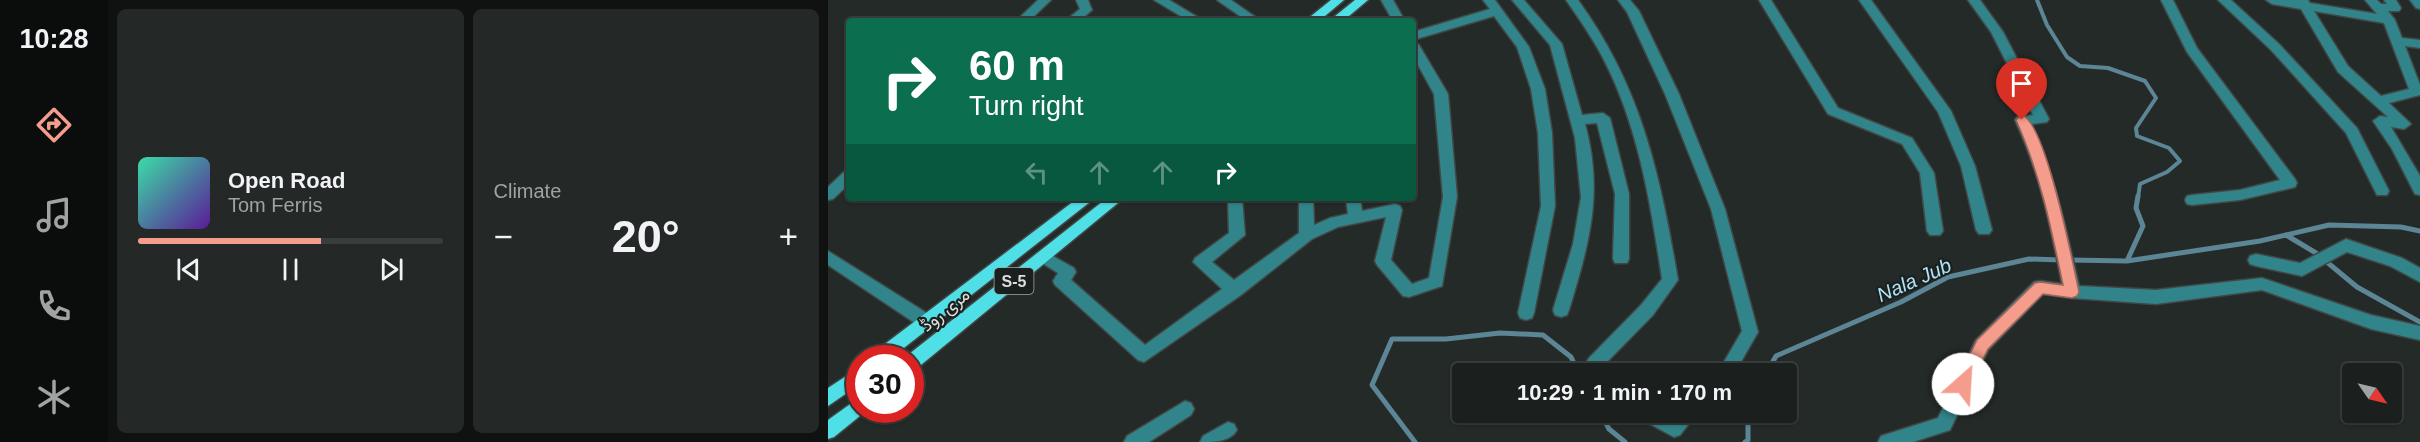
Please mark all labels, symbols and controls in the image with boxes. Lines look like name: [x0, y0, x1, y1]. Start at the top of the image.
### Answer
text: 10:28: [19, 24, 89, 54]
icon: right: [870, 42, 948, 120]
text: 60 m: [969, 42, 1065, 89]
pin: [1996, 58, 2047, 120]
icon: arrive: [2005, 67, 2038, 100]
text: Turn right: [969, 91, 1084, 121]
icon: directions: [33, 104, 75, 146]
icon: left: [1020, 156, 1053, 189]
icon: ahead: [1083, 156, 1116, 189]
icon: ahead: [1146, 156, 1179, 189]
icon: right: [1209, 156, 1242, 189]
text: Open Road: [228, 168, 345, 193]
text: Climate: [494, 180, 561, 202]
icon: music: [33, 194, 75, 236]
text: Tom Ferris: [228, 194, 322, 216]
text: 20°: [612, 211, 680, 262]
text: −: [494, 218, 513, 255]
text: +: [779, 218, 798, 255]
icon: previous: [172, 253, 205, 286]
icon: pause: [274, 253, 307, 286]
icon: next: [375, 253, 408, 286]
water label: Nala Jub: [1873, 254, 1955, 306]
road number: S-5: [994, 268, 1034, 294]
street label: مری روڈ: [917, 284, 974, 336]
icon: phone: [33, 285, 75, 327]
speed limit sign: 30: [846, 345, 924, 423]
position arrow: [1931, 352, 1995, 416]
north arrow: [2342, 363, 2402, 423]
map controls: [2342, 363, 2402, 423]
icon: climate: [33, 376, 75, 418]
text: 10:29 · 1 min · 170 m: [1517, 380, 1732, 405]

